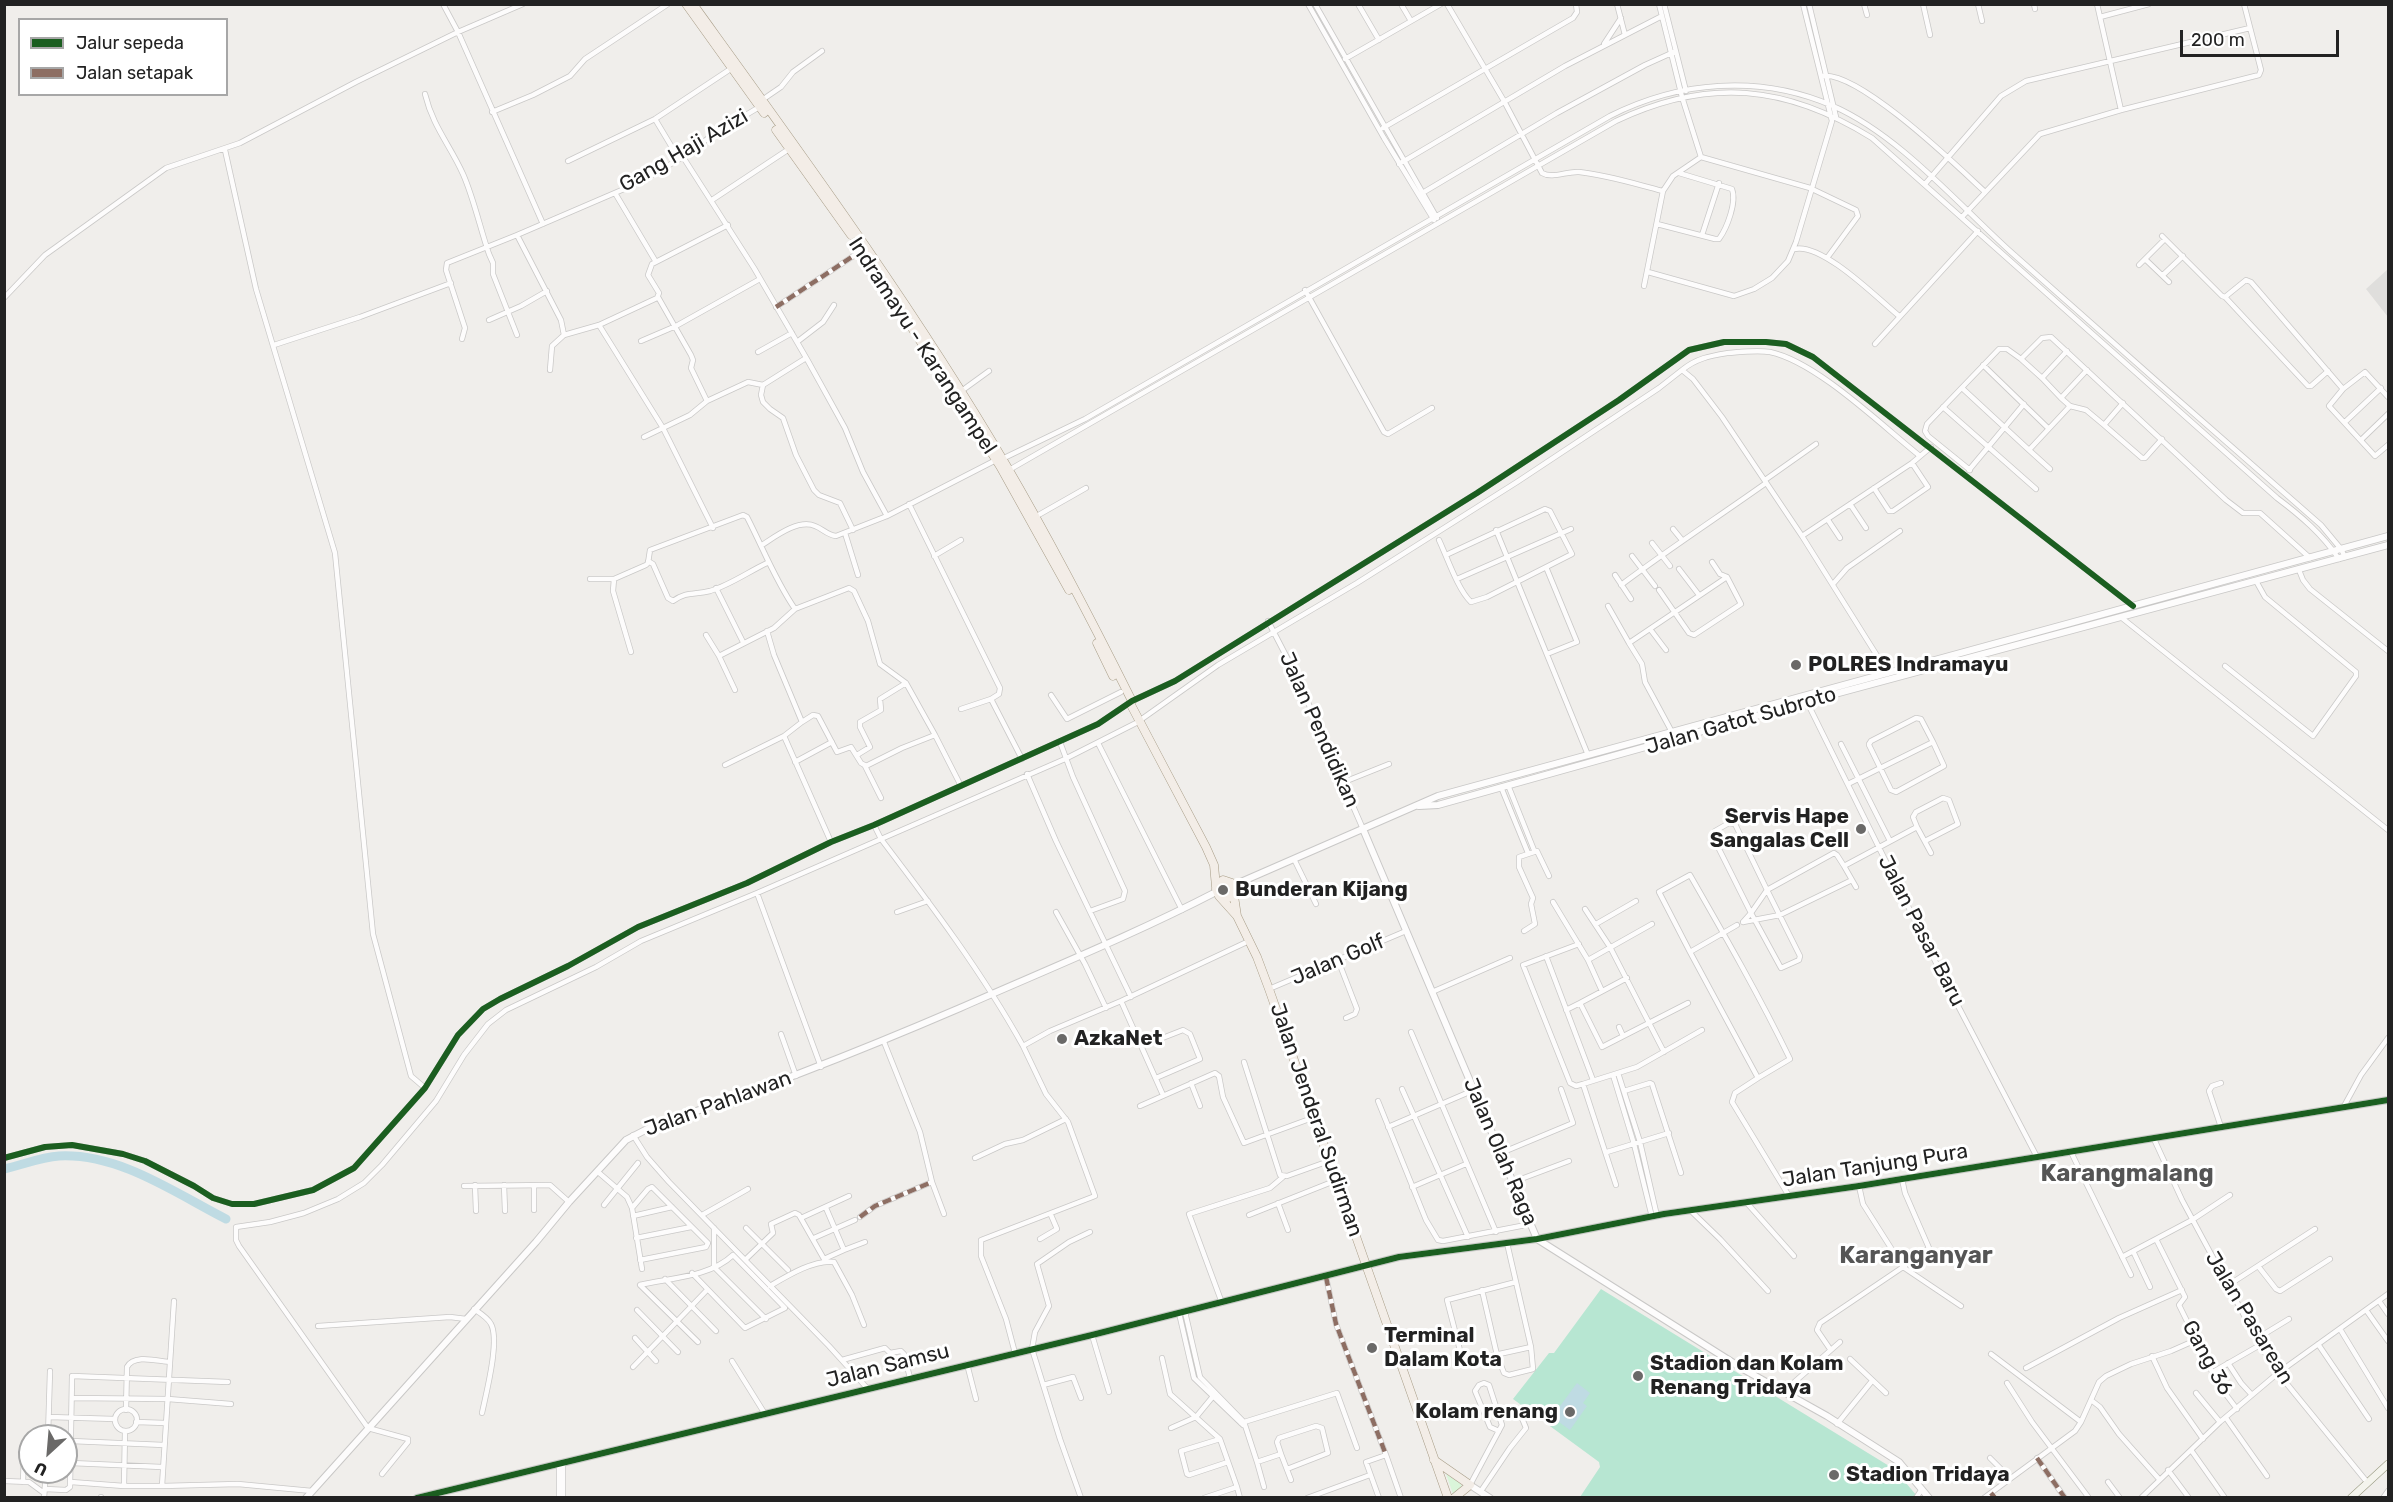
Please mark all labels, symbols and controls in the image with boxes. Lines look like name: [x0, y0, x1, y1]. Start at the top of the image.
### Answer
legend: [18, 18, 228, 96]
scale bar: [2183, 18, 2342, 56]
text: 200 m: [2191, 29, 2245, 51]
text: Jalur sepeda: [76, 32, 184, 54]
text: Jalan setapak: [76, 62, 193, 84]
street label: Gang Haji Azizi: [615, 104, 753, 198]
street label: Indramayu - Karangampel: [842, 233, 1002, 459]
street label: Jalan Pendidikan: [1273, 648, 1365, 812]
place label: POLRES Indramayu: [1808, 652, 2009, 678]
marker: POLRES Indramayu: [1789, 658, 1803, 672]
street label: Jalan Gatot Subroto: [1643, 682, 1839, 760]
place label: Servis Hape Sangalas Cell: [1710, 804, 1849, 854]
marker: Servis Hape Sangalas Cell: [1854, 822, 1868, 836]
street label: Jalan Pasar Baru: [1872, 851, 1970, 1011]
place label: Bunderan Kijang: [1235, 877, 1408, 903]
marker: Bunderan Kijang: [1216, 883, 1230, 897]
street label: Jalan Golf: [1288, 929, 1388, 991]
street label: Jalan Jenderal Sudirman: [1264, 1000, 1368, 1240]
place label: AzkaNet: [1074, 1026, 1162, 1052]
marker: AzkaNet: [1055, 1032, 1069, 1046]
street label: Jalan Pahlawan: [641, 1066, 795, 1142]
street label: Jalan Olah Raga: [1458, 1074, 1542, 1230]
street label: Jalan Tanjung Pura: [1780, 1139, 1970, 1193]
district label: Karangmalang: [2040, 1160, 2214, 1188]
district label: Karanganyar: [1839, 1242, 1993, 1270]
street label: Jalan Pasarean: [2199, 1247, 2299, 1389]
street label: Gang 36: [2176, 1316, 2238, 1400]
place label: Terminal Dalam Kota: [1384, 1323, 1502, 1373]
street label: Jalan Samsu: [824, 1339, 952, 1393]
marker: Terminal Dalam Kota: [1365, 1341, 1379, 1355]
place label: Stadion dan Kolam Renang Tridaya: [1650, 1351, 1844, 1401]
marker: Stadion dan Kolam Renang Tridaya: [1631, 1369, 1645, 1383]
place label: Kolam renang: [1415, 1399, 1558, 1425]
marker: Kolam renang: [1563, 1405, 1577, 1419]
north arrow: [18, 1424, 78, 1484]
text: U: [31, 1458, 50, 1480]
place label: Stadion Tridaya: [1846, 1462, 2010, 1488]
marker: Stadion Tridaya: [1827, 1468, 1841, 1482]

